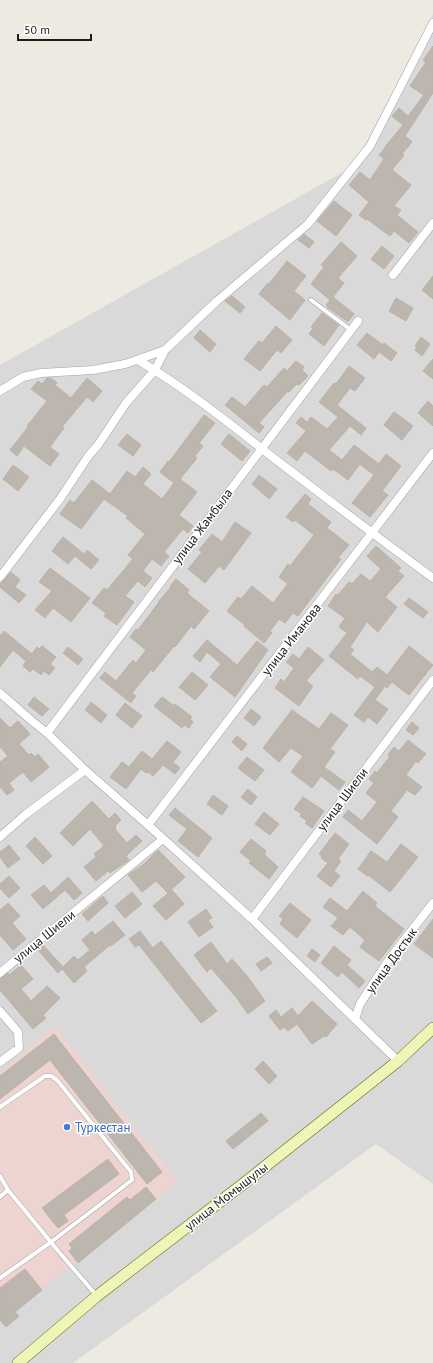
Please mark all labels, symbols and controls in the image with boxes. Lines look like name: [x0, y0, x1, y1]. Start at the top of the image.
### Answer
scale bar: [18, 16, 91, 42]
text: 50 m: [24, 22, 50, 37]
street label: улица Жамбыла: [168, 485, 236, 568]
street label: улица Иманова: [258, 600, 325, 679]
street label: улица Шиели: [313, 764, 372, 834]
street label: улица Шиели: [10, 906, 79, 967]
street label: улица Достык: [362, 923, 421, 997]
place label: Туркестан: [75, 1119, 130, 1136]
marker: Туркестан: [62, 1122, 72, 1132]
street label: улица Момышулы: [181, 1158, 271, 1234]

